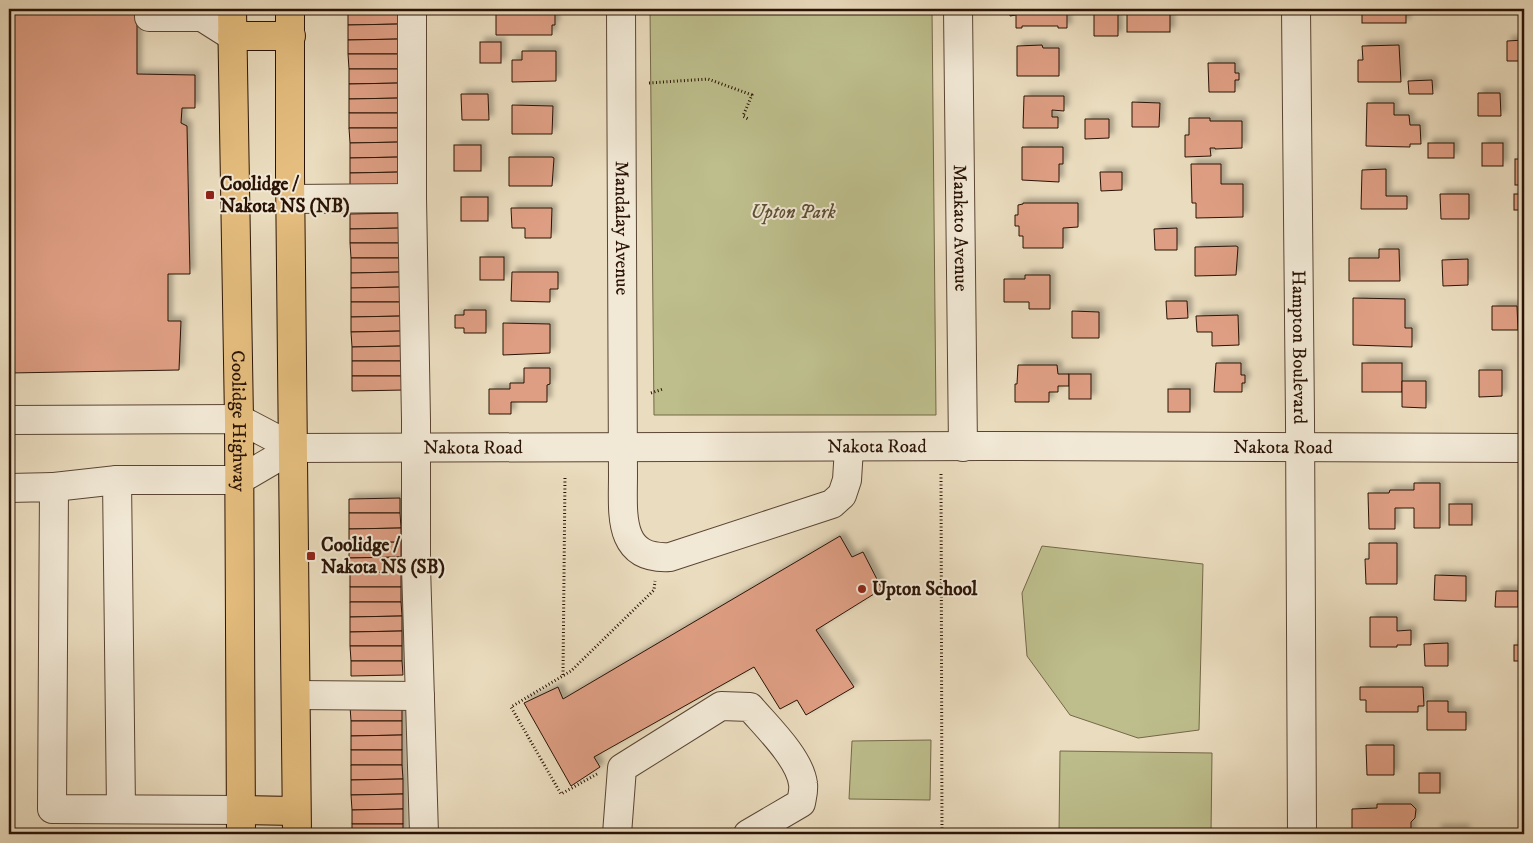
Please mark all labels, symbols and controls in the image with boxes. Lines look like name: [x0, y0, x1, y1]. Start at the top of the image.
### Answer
street label: Mandalay Avenue: [610, 161, 634, 295]
street label: Mankato Avenue: [948, 164, 973, 292]
place label: Coolidge / Nakota NS (NB): [220, 173, 350, 218]
marker: Coolidge / Nakota NS (NB): [204, 189, 216, 201]
park label: Upton Park: [750, 201, 836, 225]
street label: Hampton Boulevard: [1287, 270, 1312, 425]
street label: Coolidge Highway: [226, 350, 251, 493]
street label: Nakota Road: [827, 435, 927, 458]
street label: Nakota Road: [1233, 435, 1333, 459]
street label: Nakota Road: [423, 436, 523, 459]
place label: Coolidge / Nakota NS (SB): [321, 534, 445, 579]
marker: Coolidge / Nakota NS (SB): [305, 550, 317, 562]
place label: Upton School: [872, 578, 978, 601]
marker: Upton School: [856, 583, 868, 595]

